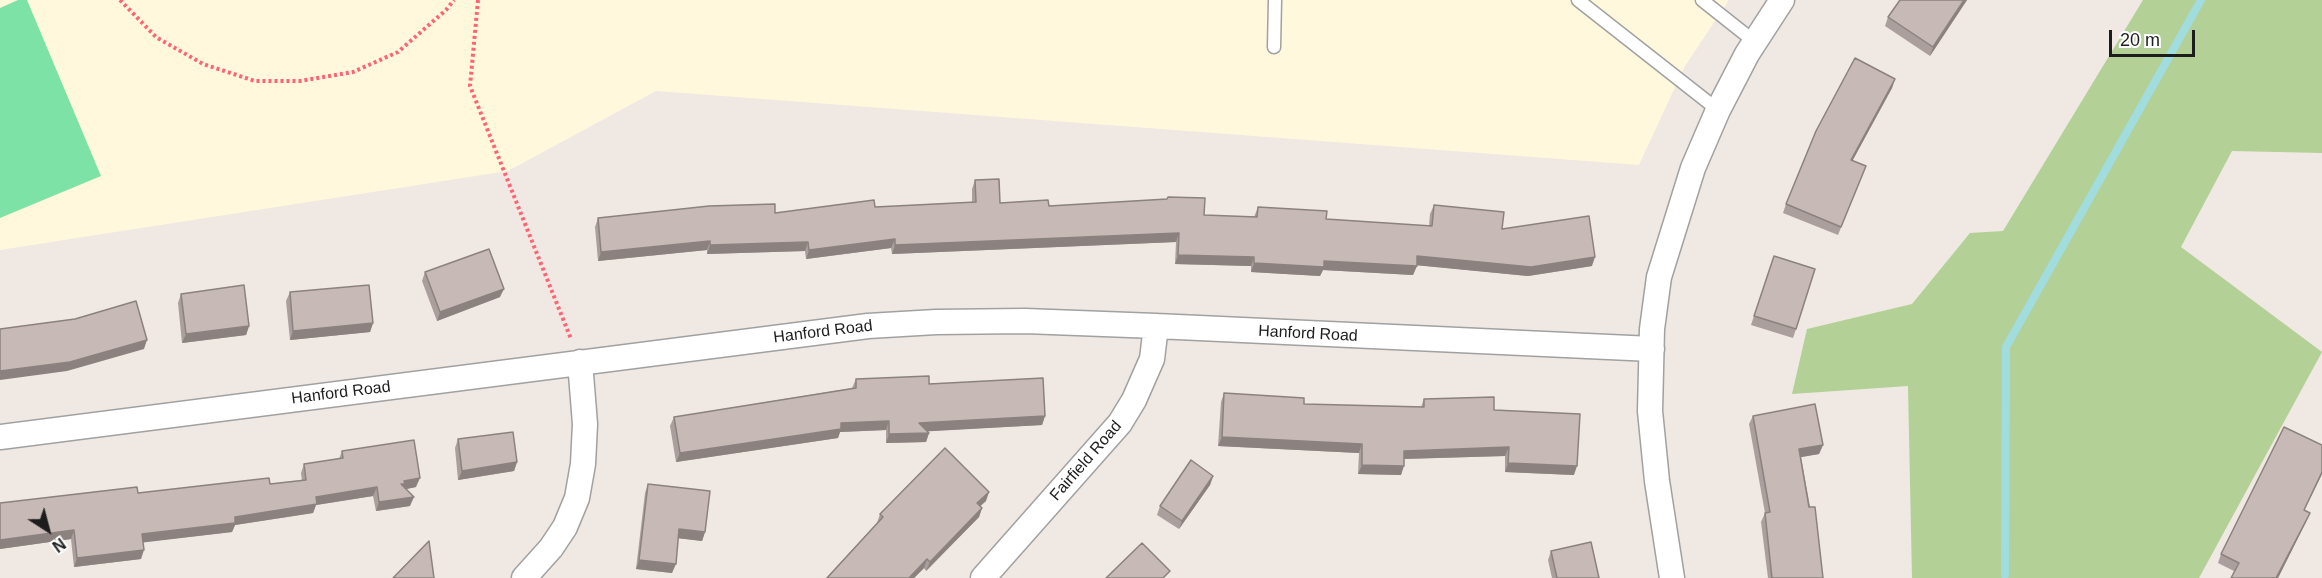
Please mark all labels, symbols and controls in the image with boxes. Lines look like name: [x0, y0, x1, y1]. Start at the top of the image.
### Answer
scale bar: [2112, 18, 2198, 56]
text: 20 m: [2120, 30, 2160, 50]
street label: Hanford Road: [772, 316, 874, 348]
street label: Hanford Road: [1258, 322, 1358, 346]
street label: Hanford Road: [290, 377, 392, 409]
street label: Fairfield Road: [1046, 417, 1126, 505]
north arrow: [18, 500, 78, 560]
text: N: [49, 535, 69, 555]

